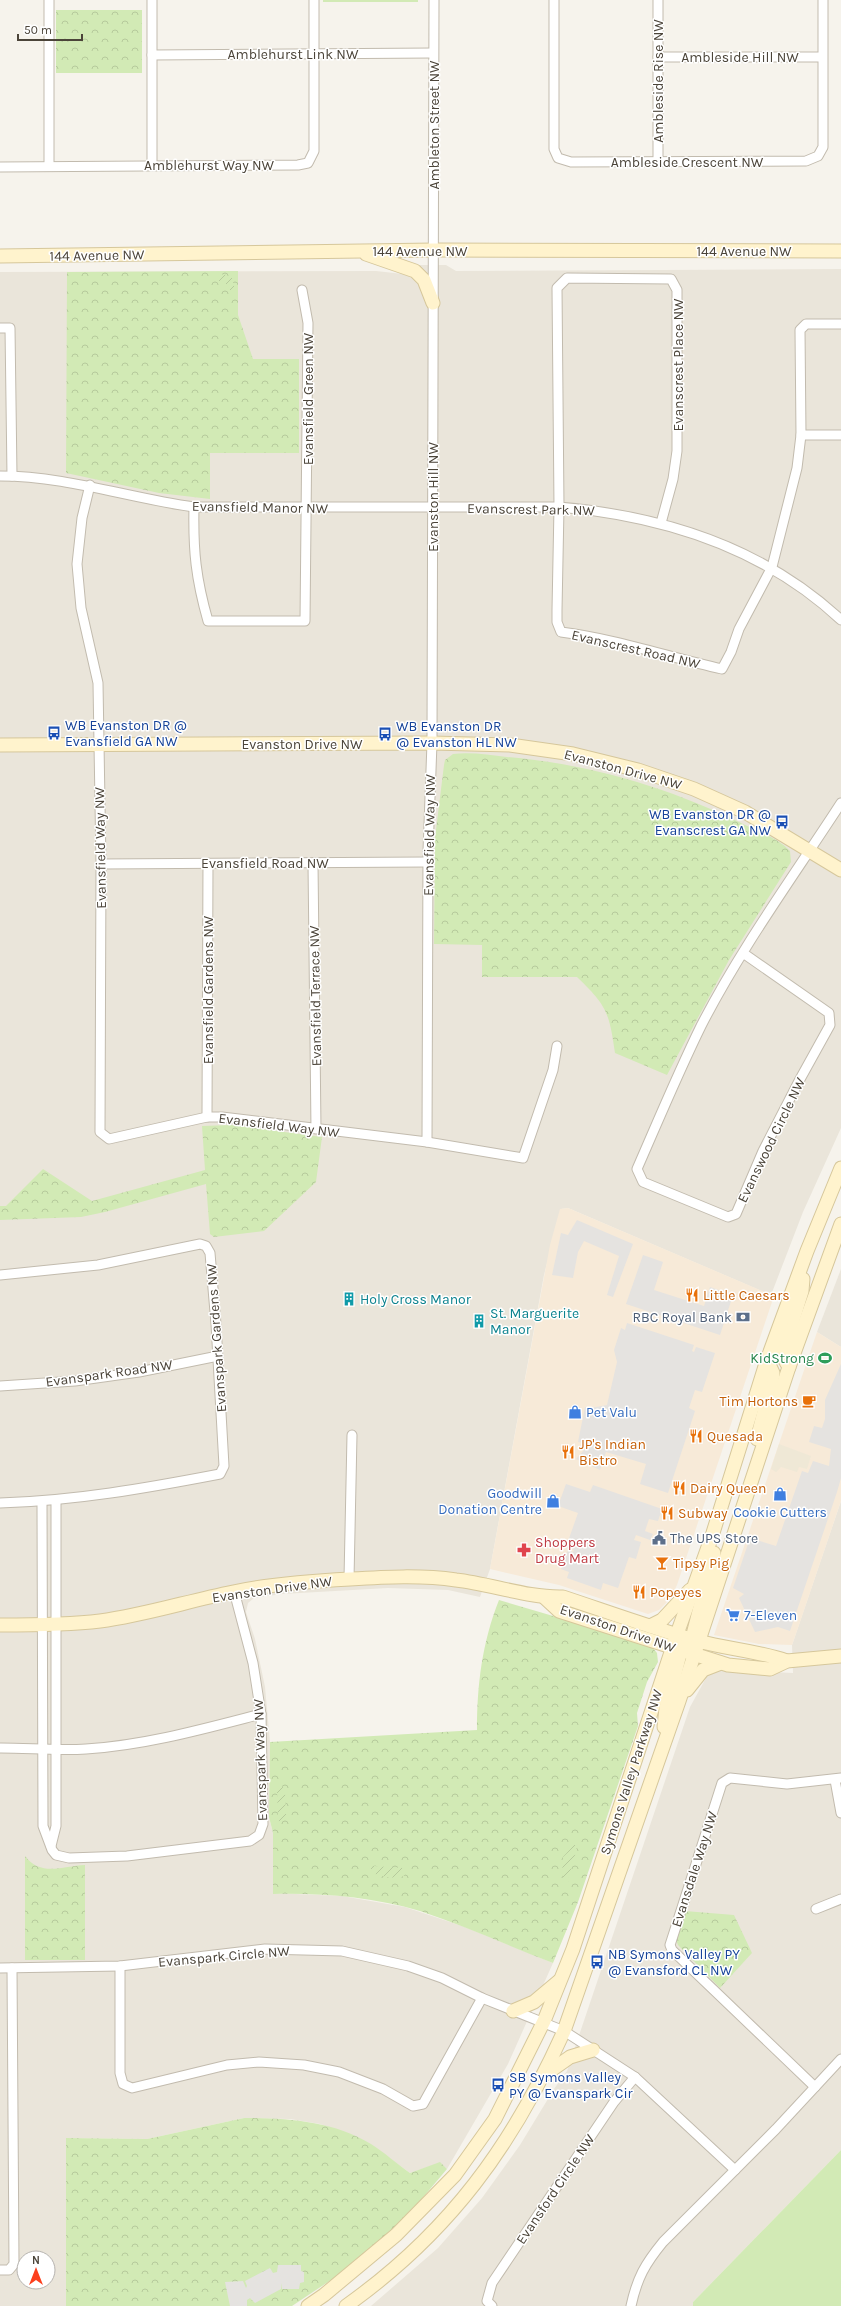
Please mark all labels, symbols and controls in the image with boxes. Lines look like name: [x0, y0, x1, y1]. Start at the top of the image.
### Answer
scale bar: [18, 16, 82, 42]
street label: Ambleside Rise NW: [650, 19, 667, 143]
text: 50 m: [24, 23, 52, 37]
street label: Amblehurst Link NW: [228, 46, 359, 63]
street label: Ambleside Hill NW: [681, 49, 799, 66]
street label: Ambleton Street NW: [426, 60, 443, 190]
street label: Ambleside Crescent NW: [611, 154, 764, 171]
street label: Amblehurst Way NW: [144, 157, 275, 174]
street label: 144 Avenue NW: [372, 243, 468, 260]
street label: 144 Avenue NW: [696, 243, 792, 260]
street label: 144 Avenue NW: [49, 246, 145, 265]
street label: Evanscrest Place NW: [670, 298, 687, 432]
street label: Evansfield Green NW: [300, 332, 317, 465]
street label: Evanston Hill NW: [425, 442, 442, 552]
street label: Evansfield Manor NW: [192, 498, 329, 517]
street label: Evanscrest Park NW: [467, 500, 595, 519]
street label: Evanscrest Road NW: [570, 626, 702, 673]
place label: WB Evanston DR @ Evansfield GA NW: [65, 717, 187, 750]
place label: WB Evanston DR @ Evanston HL NW: [396, 718, 517, 751]
bus stop icon: WB Evanston DR @ Evansfield GA NW: [46, 725, 62, 741]
bus stop icon: WB Evanston DR @ Evanston HL NW: [377, 726, 393, 742]
street label: Evanston Drive NW: [241, 736, 363, 753]
street label: Evanston Drive NW: [562, 746, 684, 794]
street label: Evansfield Way NW: [420, 773, 439, 896]
street label: Evansfield Way NW: [91, 786, 110, 909]
place label: WB Evanston DR @ Evanscrest GA NW: [649, 806, 771, 839]
bus stop icon: WB Evanston DR @ Evanscrest GA NW: [774, 814, 790, 830]
street label: Evansfield Road NW: [201, 855, 329, 872]
street label: Evansfield Gardens NW: [200, 915, 217, 1064]
street label: Evansfield Terrace NW: [306, 925, 325, 1067]
street label: Evanswood Circle NW: [734, 1074, 809, 1206]
street label: Evansfield Way NW: [217, 1110, 341, 1141]
street label: Evanspark Gardens NW: [203, 1263, 230, 1413]
restaurant icon: Little Caesars: [684, 1287, 700, 1303]
place label: Little Caesars: [703, 1287, 790, 1304]
building icon: Holy Cross Manor: [341, 1291, 357, 1307]
place label: Holy Cross Manor: [360, 1291, 472, 1308]
place label: St. Marguerite Manor: [490, 1305, 579, 1338]
place label: RBC Royal Bank: [632, 1309, 732, 1326]
bank icon: RBC Royal Bank: [735, 1309, 751, 1325]
building icon: St. Marguerite Manor: [471, 1313, 487, 1329]
place label: KidStrong: [750, 1350, 814, 1367]
sports icon: KidStrong: [817, 1350, 833, 1366]
street label: Evanspark Road NW: [44, 1356, 174, 1391]
place label: Tim Hortons: [720, 1393, 798, 1410]
cafe icon: Tim Hortons: [801, 1393, 817, 1409]
shop icon: Pet Valu: [567, 1404, 583, 1420]
place label: Pet Valu: [586, 1404, 637, 1421]
restaurant icon: Quesada: [688, 1428, 704, 1444]
place label: Quesada: [707, 1428, 763, 1445]
place label: JP's Indian Bistro: [579, 1436, 646, 1469]
restaurant icon: JP's Indian Bistro: [560, 1444, 576, 1460]
restaurant icon: Dairy Queen: [671, 1480, 687, 1496]
place label: Dairy Queen: [690, 1480, 766, 1497]
place label: Goodwill Donation Centre: [438, 1485, 542, 1518]
shop icon: Cookie Cutters: [772, 1486, 788, 1502]
shop icon: Goodwill Donation Centre: [545, 1493, 561, 1509]
place label: Cookie Cutters: [733, 1504, 827, 1521]
restaurant icon: Subway: [659, 1505, 675, 1521]
place label: Subway: [678, 1505, 728, 1522]
public building icon: The UPS Store: [651, 1530, 667, 1546]
place label: The UPS Store: [670, 1530, 758, 1547]
place label: Shoppers Drug Mart: [535, 1534, 599, 1567]
pharmacy icon: Shoppers Drug Mart: [516, 1542, 532, 1558]
bar icon: Tipsy Pig: [654, 1555, 670, 1571]
place label: Tipsy Pig: [673, 1555, 729, 1572]
street label: Evanston Drive NW: [211, 1573, 334, 1606]
restaurant icon: Popeyes: [631, 1584, 647, 1600]
place label: Popeyes: [650, 1584, 702, 1601]
street label: Evanston Drive NW: [558, 1601, 678, 1656]
supermarket icon: 7-Eleven: [725, 1607, 741, 1623]
place label: 7-Eleven: [744, 1607, 797, 1624]
street label: Symons Valley Parkway NW: [597, 1687, 666, 1857]
street label: Evanspark Way NW: [250, 1698, 271, 1821]
street label: Evansdale Way NW: [668, 1809, 721, 1929]
street label: Evanspark Circle NW: [157, 1942, 291, 1971]
place label: NB Symons Valley PY @ Evansford CL NW: [608, 1946, 740, 1979]
bus stop icon: NB Symons Valley PY @ Evansford CL NW: [589, 1954, 605, 1970]
place label: SB Symons Valley PY @ Evanspark Cir: [509, 2069, 634, 2102]
bus stop icon: SB Symons Valley PY @ Evanspark Cir: [490, 2077, 506, 2093]
street label: Evansford Circle NW: [512, 2131, 599, 2247]
north arrow: [16, 2250, 56, 2290]
text: N: [32, 2254, 40, 2267]

